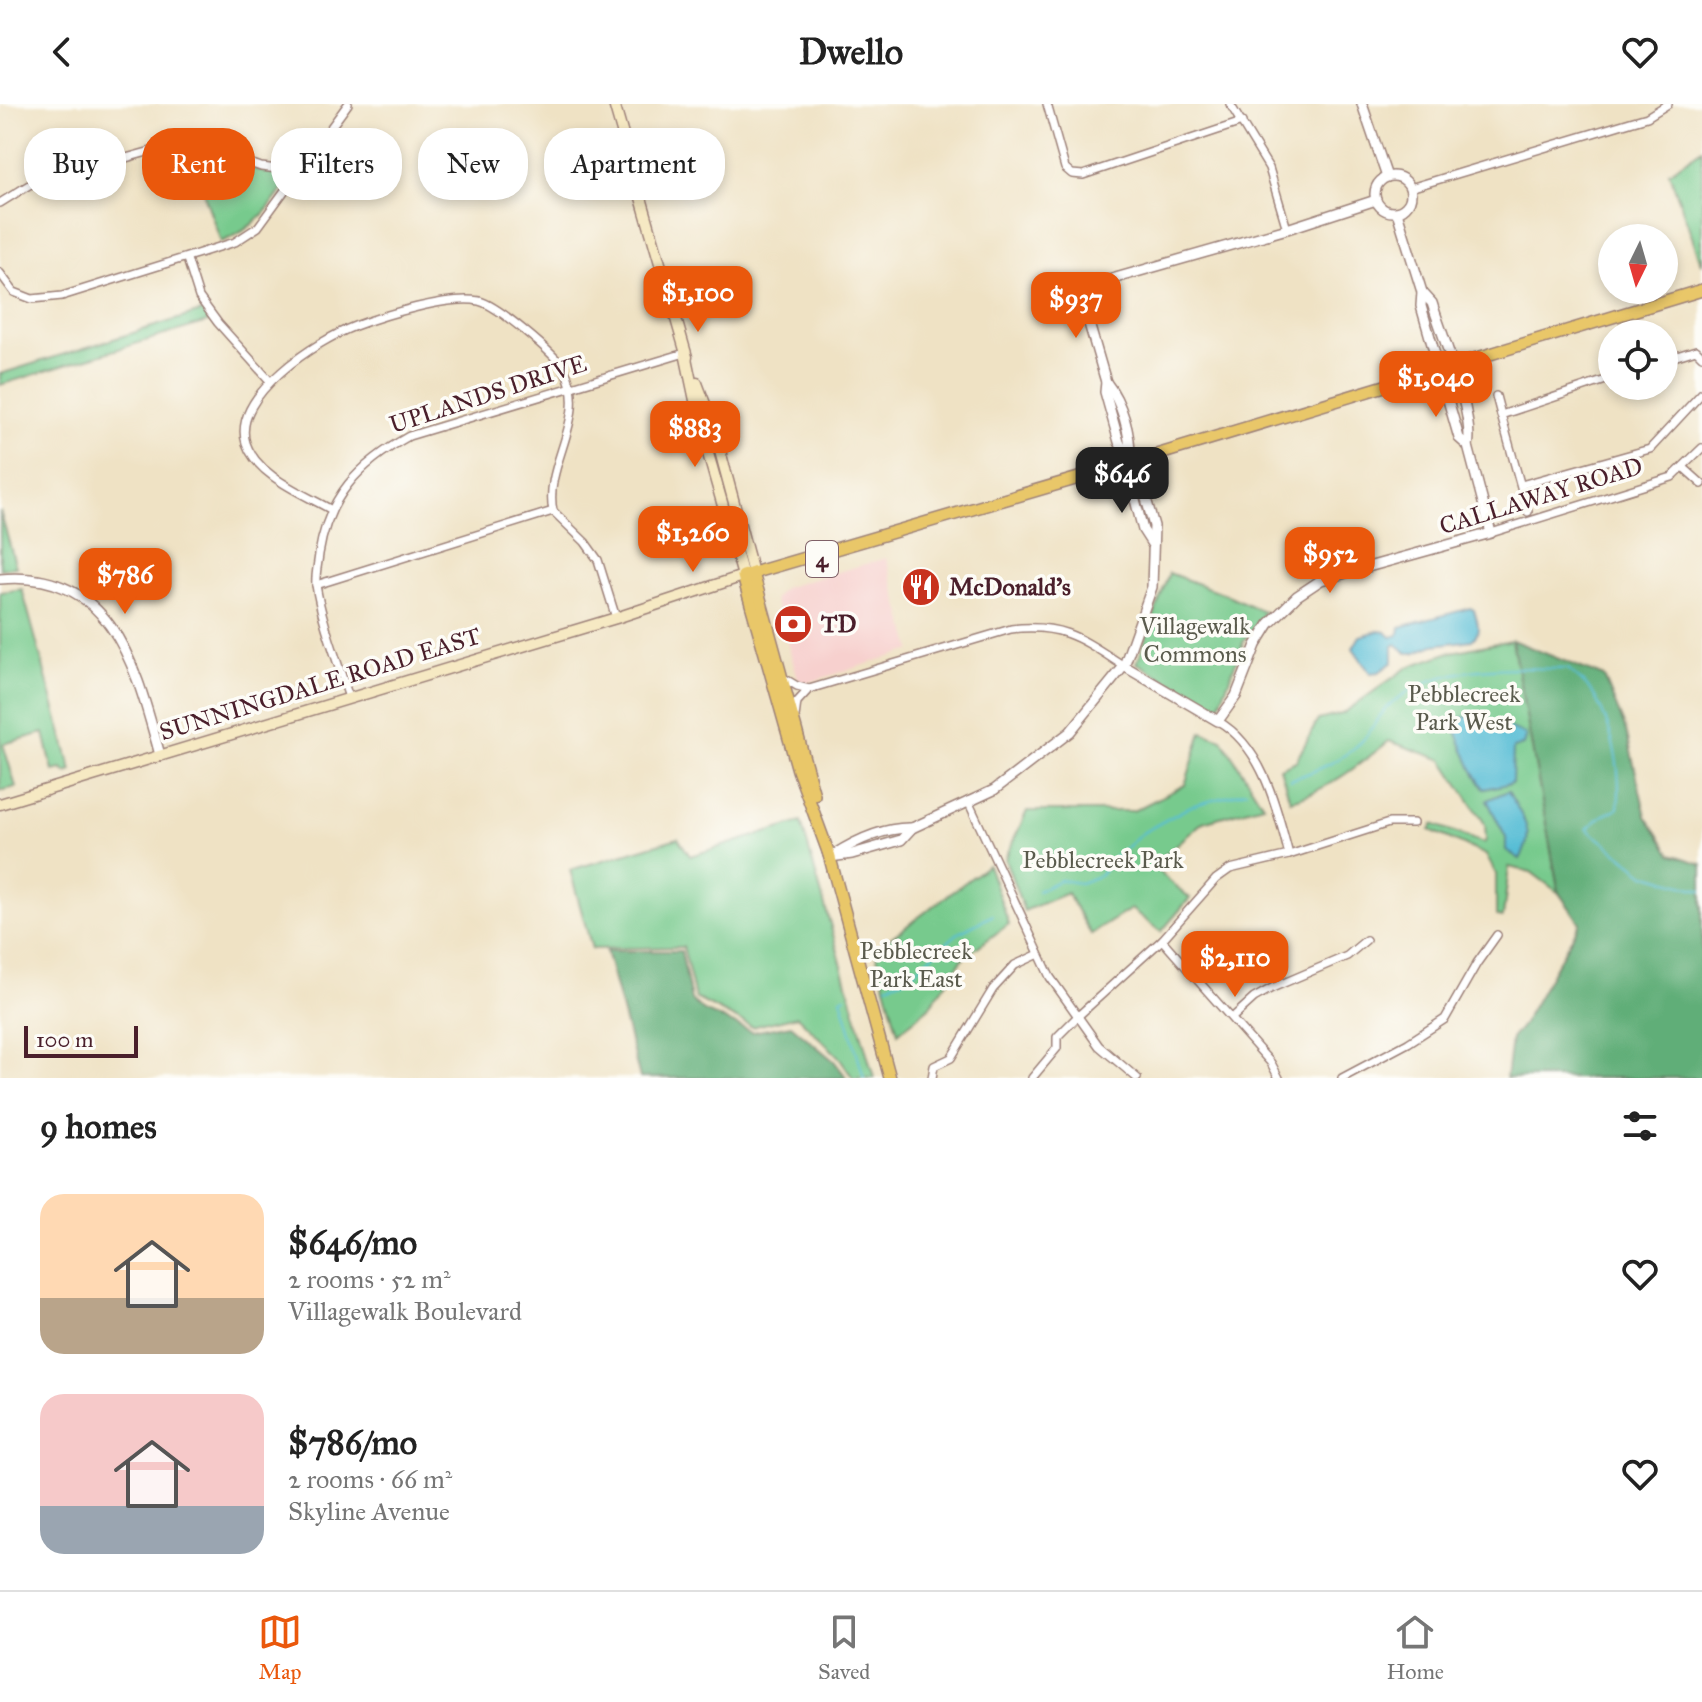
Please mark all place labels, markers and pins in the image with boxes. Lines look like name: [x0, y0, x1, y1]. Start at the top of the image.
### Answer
pin: $1,100: [633, 266, 763, 334]
pin: $937: [1029, 272, 1123, 340]
pin: $1,040: [1371, 351, 1501, 419]
pin: $883: [648, 401, 742, 469]
pin: $646: [1075, 447, 1169, 515]
pin: $1,260: [628, 506, 758, 574]
pin: $952: [1283, 527, 1377, 595]
pin: $786: [78, 548, 172, 616]
restaurant icon: McDonald's: [900, 566, 942, 608]
place label: McDonald's: [949, 572, 1071, 602]
bank icon: TD: [772, 603, 814, 645]
place label: TD: [820, 609, 856, 639]
pin: $2,110: [1170, 931, 1300, 999]

